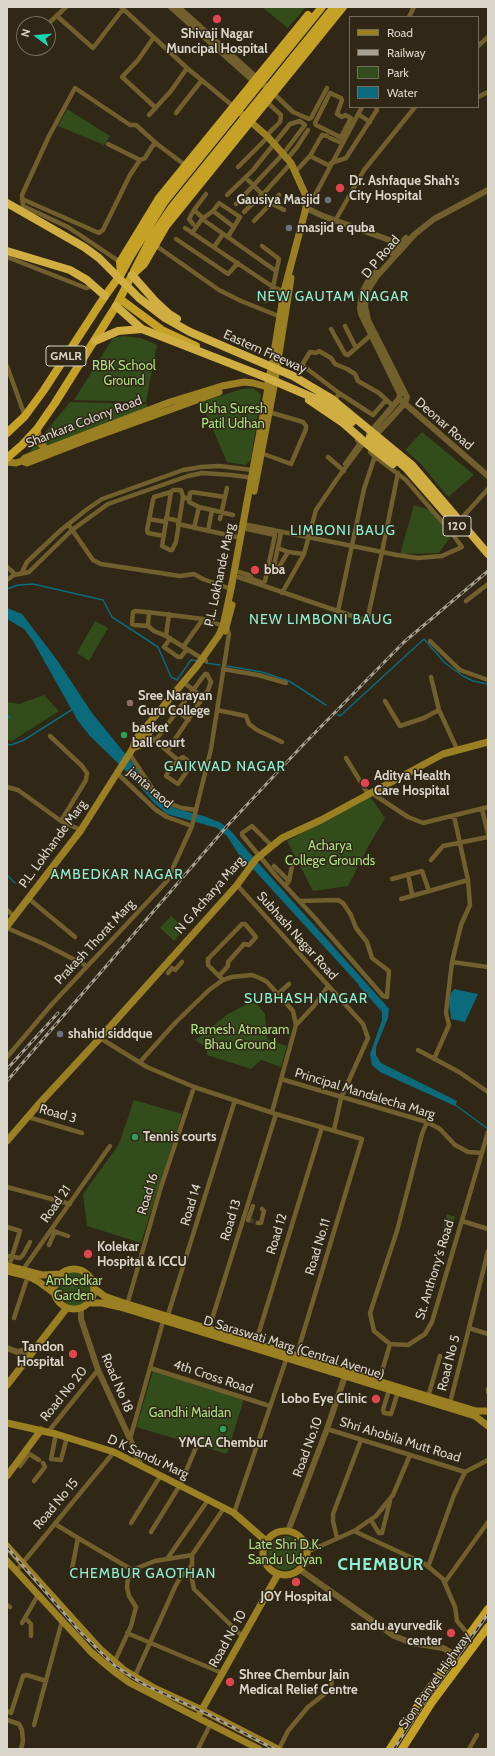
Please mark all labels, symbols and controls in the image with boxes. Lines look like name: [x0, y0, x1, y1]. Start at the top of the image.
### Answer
marker: Shivaji Nagar Muncipal Hospital: [211, 13, 223, 25]
north arrow: [16, 16, 56, 56]
legend: [349, 16, 479, 108]
text: Road: [387, 25, 413, 40]
place label: Shivaji Nagar Muncipal Hospital: [166, 26, 268, 57]
text: N: [18, 27, 33, 39]
text: Railway: [387, 45, 425, 60]
text: Park: [387, 65, 409, 80]
text: Water: [387, 85, 417, 100]
place label: Dr. Ashfaque Shah's City Hospital: [349, 173, 460, 204]
marker: Dr. Ashfaque Shah's City Hospital: [334, 182, 346, 194]
place label: Gausiya Masjid: [236, 192, 320, 208]
marker: Gausiya Masjid: [323, 195, 333, 205]
place label: masjid e quba: [297, 220, 375, 236]
marker: masjid e quba: [284, 223, 294, 233]
street label: D P Road: [359, 232, 403, 282]
district label: NEW GAUTAM NAGAR: [257, 289, 409, 305]
street label: Eastern Freeway: [221, 327, 309, 377]
road number: GMLR: [46, 346, 86, 366]
park label: RBK School Ground: [92, 358, 156, 389]
street label: Shankara Colony Road: [24, 393, 144, 451]
street label: Deonar Road: [412, 395, 476, 453]
park label: Usha Suresh Patil Udhan: [199, 401, 267, 432]
road number: 120: [443, 516, 471, 536]
street label: P.L. Lokhande Marg: [201, 522, 239, 628]
district label: LIMBONI BAUG: [290, 523, 396, 539]
place label: bba: [264, 562, 285, 578]
marker: bba: [249, 564, 261, 576]
district label: NEW LIMBONI BAUG: [249, 612, 393, 628]
place label: Sree Narayan Guru College: [138, 688, 212, 719]
marker: Sree Narayan Guru College: [125, 698, 135, 708]
place label: basket ball court: [132, 720, 185, 751]
marker: basket ball court: [119, 730, 129, 740]
district label: GAIKWAD NAGAR: [164, 759, 286, 775]
street label: janta raod: [124, 764, 176, 812]
place label: Aditya Health Care Hospital: [374, 768, 451, 799]
marker: Aditya Health Care Hospital: [359, 777, 371, 789]
street label: P.L. Lokhande Marg: [16, 797, 90, 891]
park label: Acharya College Grounds: [285, 838, 375, 869]
street label: N G Acharya Marg: [172, 853, 248, 937]
district label: AMBEDKAR NAGAR: [50, 867, 184, 883]
street label: Subhash Nagar Road: [253, 889, 341, 983]
street label: Prakash Thorat Marg: [52, 896, 138, 988]
district label: SUBHASH NAGAR: [244, 991, 368, 1007]
park label: Ramesh Atmaram Bhau Ground: [191, 1022, 289, 1053]
place label: shahid siddque: [68, 1026, 153, 1042]
marker: shahid siddque: [55, 1029, 65, 1039]
street label: Principal Mandalecha Marg: [293, 1065, 437, 1123]
street label: Road 3: [38, 1101, 78, 1127]
place label: Tennis courts: [143, 1129, 217, 1145]
marker: Tennis courts: [130, 1132, 140, 1142]
street label: Road 16: [134, 1171, 162, 1217]
street label: Road 21: [38, 1182, 74, 1226]
street label: Road 14: [177, 1182, 205, 1228]
street label: Road 13: [217, 1197, 245, 1243]
street label: Road 12: [263, 1212, 291, 1256]
street label: Road No.11: [302, 1217, 334, 1277]
street label: St. Anthony's Road: [412, 1218, 458, 1322]
place label: Kolekar Hospital & ICCU: [97, 1239, 187, 1270]
marker: Kolekar Hospital & ICCU: [82, 1248, 94, 1260]
park label: Ambedkar Garden: [46, 1273, 102, 1304]
street label: D Saraswati Marg (Central Avenue): [202, 1313, 386, 1383]
street label: Road No 5: [435, 1333, 463, 1393]
place label: Tandon Hospital: [17, 1339, 64, 1370]
marker: Tandon Hospital: [67, 1348, 79, 1360]
street label: Road No 18: [98, 1351, 136, 1415]
street label: 4th Cross Road: [171, 1357, 255, 1397]
street label: Road No 20: [37, 1363, 91, 1425]
place label: Lobo Eye Clinic: [281, 1391, 367, 1407]
marker: Lobo Eye Clinic: [370, 1393, 382, 1405]
park label: Gandhi Maidan: [149, 1405, 231, 1421]
street label: Shri Ahobila Mutt Road: [338, 1414, 462, 1466]
street label: Road No.10: [290, 1415, 326, 1479]
marker: YMCA Chembur: [218, 1424, 228, 1434]
street label: D K Sandu Marg: [105, 1431, 191, 1483]
place label: YMCA Chembur: [178, 1435, 268, 1451]
street label: Road No 15: [30, 1475, 82, 1533]
park label: Late Shri D.K. Sandu Udyan: [248, 1537, 322, 1568]
district label: CHEMBUR: [338, 1555, 424, 1575]
district label: CHEMBUR GAOTHAN: [70, 1566, 216, 1582]
marker: JOY Hospital: [290, 1576, 302, 1588]
place label: JOY Hospital: [260, 1589, 332, 1605]
street label: Road No 10: [206, 1607, 250, 1671]
place label: sandu ayurvedik center: [351, 1618, 442, 1649]
marker: sandu ayurvedik center: [445, 1627, 457, 1639]
street label: Sion Panvel Highway: [396, 1630, 474, 1732]
place label: Shree Chembur Jain Medical Relief Centre: [239, 1667, 358, 1698]
marker: Shree Chembur Jain Medical Relief Centre: [224, 1676, 236, 1688]

